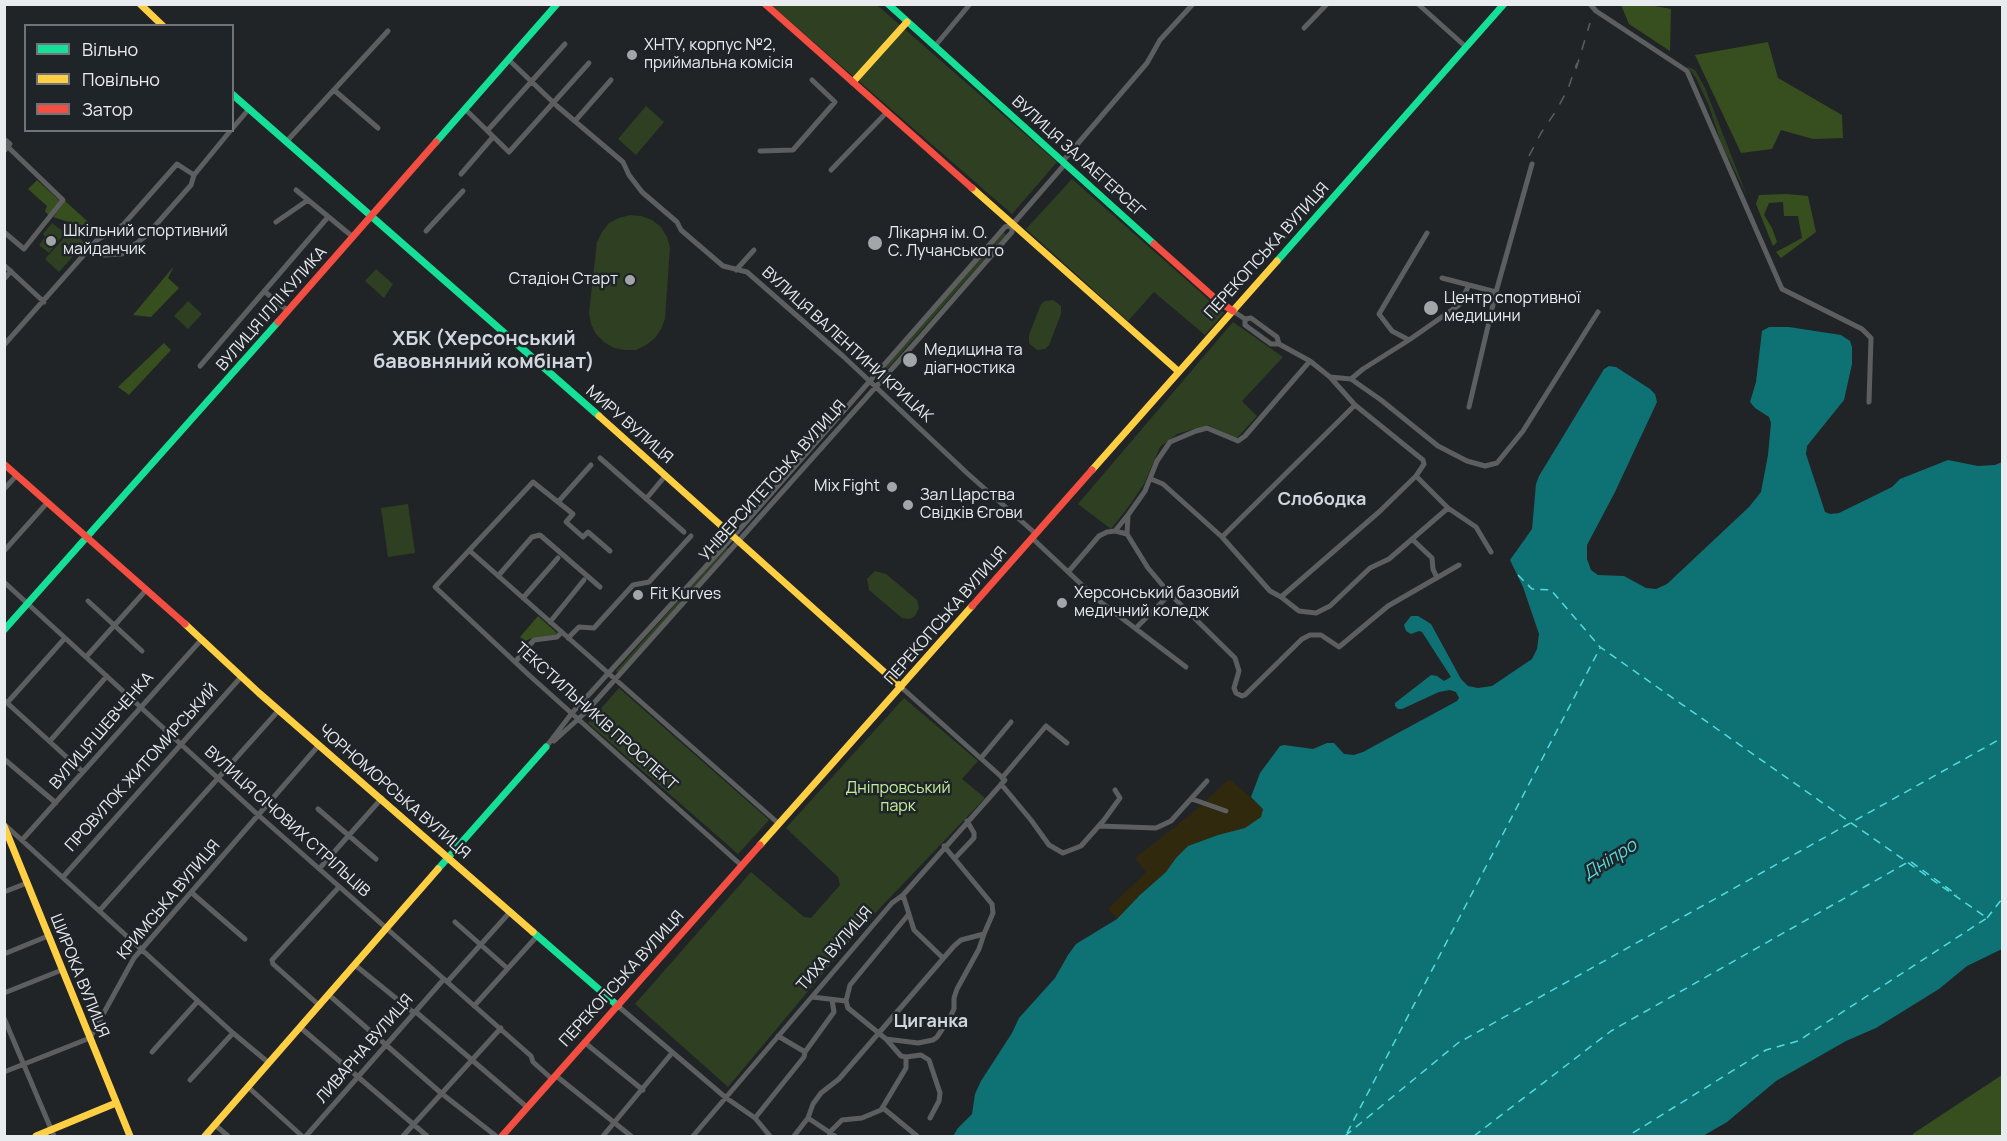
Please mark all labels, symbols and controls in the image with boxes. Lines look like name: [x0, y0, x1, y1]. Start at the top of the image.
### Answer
legend: [24, 24, 234, 132]
place label: ХНТУ, корпус №2, приймальна комісія: [644, 36, 793, 74]
text: Вільно: [82, 37, 138, 61]
marker: ХНТУ, корпус №2, приймальна комісія: [625, 48, 639, 62]
text: Повільно: [82, 67, 160, 91]
street label: ВУЛИЦЯ ЗАЛАЕГЕРСЕГ: [1008, 92, 1148, 222]
text: Затор: [82, 97, 133, 121]
street label: ПЕРЕКОПСЬКА ВУЛИЦЯ: [1201, 179, 1333, 323]
place label: Шкільний спортивний майданчик: [63, 222, 228, 260]
place label: Лікарня ім. О. С. Лучанського: [888, 224, 1004, 262]
marker: Шкільний спортивний майданчик: [44, 234, 58, 248]
marker: Лікарня ім. О. С. Лучанського: [866, 234, 884, 252]
street label: ВУЛИЦЯ ІЛЛІ КУЛИКА: [213, 243, 331, 375]
street label: ВУЛИЦЯ ВАЛЕНТИНИ КРИЦАК: [757, 263, 937, 427]
place label: Стадіон Старт: [509, 270, 618, 290]
marker: Стадіон Старт: [623, 273, 637, 287]
place label: Центр спортивної медицини: [1444, 289, 1580, 327]
marker: Центр спортивної медицини: [1422, 299, 1440, 317]
district label: ХБК (Херсонський бавовняний комбінат): [373, 327, 595, 374]
place label: Медицина та діагностика: [924, 341, 1023, 379]
marker: Медицина та діагностика: [901, 351, 919, 369]
street label: МИРУ ВУЛИЦЯ: [582, 382, 676, 468]
street label: УНІВЕРСИТЕТСЬКА ВУЛИЦЯ: [696, 397, 850, 565]
place label: Mix Fight: [814, 477, 880, 497]
marker: Mix Fight: [885, 480, 899, 494]
place label: Зал Царства Свідків Єгови: [920, 486, 1023, 524]
district label: Слободка: [1278, 489, 1366, 511]
marker: Зал Царства Свідків Єгови: [901, 498, 915, 512]
street label: ПЕРЕКОПСЬКА ВУЛИЦЯ: [881, 543, 1011, 689]
place label: Херсонський базовий медичний коледж: [1074, 584, 1239, 622]
place label: Fit Kurves: [650, 585, 721, 605]
marker: Fit Kurves: [631, 588, 645, 602]
marker: Херсонський базовий медичний коледж: [1055, 596, 1069, 610]
street label: ТЕКСТИЛЬНИКІВ ПРОСПЕКТ: [511, 639, 681, 795]
street label: ВУЛИЦЯ ШЕВЧЕНКА: [46, 669, 158, 793]
street label: ПРОВУЛОК ЖИТОМИРСЬКИЙ: [62, 680, 222, 856]
street label: ЧОРНОМОРСЬКА ВУЛИЦЯ: [314, 721, 474, 863]
street label: ВУЛИЦЯ СІЧОВИХ СТРІЛЬЦІВ: [200, 743, 374, 901]
park label: Дніпровський парк: [845, 779, 951, 817]
water label: Дніпро: [1579, 835, 1641, 885]
street label: КРИМСЬКА ВУЛИЦЯ: [114, 837, 224, 963]
street label: ТИХА ВУЛИЦЯ: [793, 903, 877, 995]
street label: ПЕРЕКОПСЬКА ВУЛИЦЯ: [556, 907, 688, 1051]
street label: ШИРОКА ВУЛИЦЯ: [45, 911, 113, 1041]
street label: ЛИВАРНА ВУЛИЦЯ: [313, 991, 417, 1107]
district label: Циганка: [894, 1011, 968, 1033]

